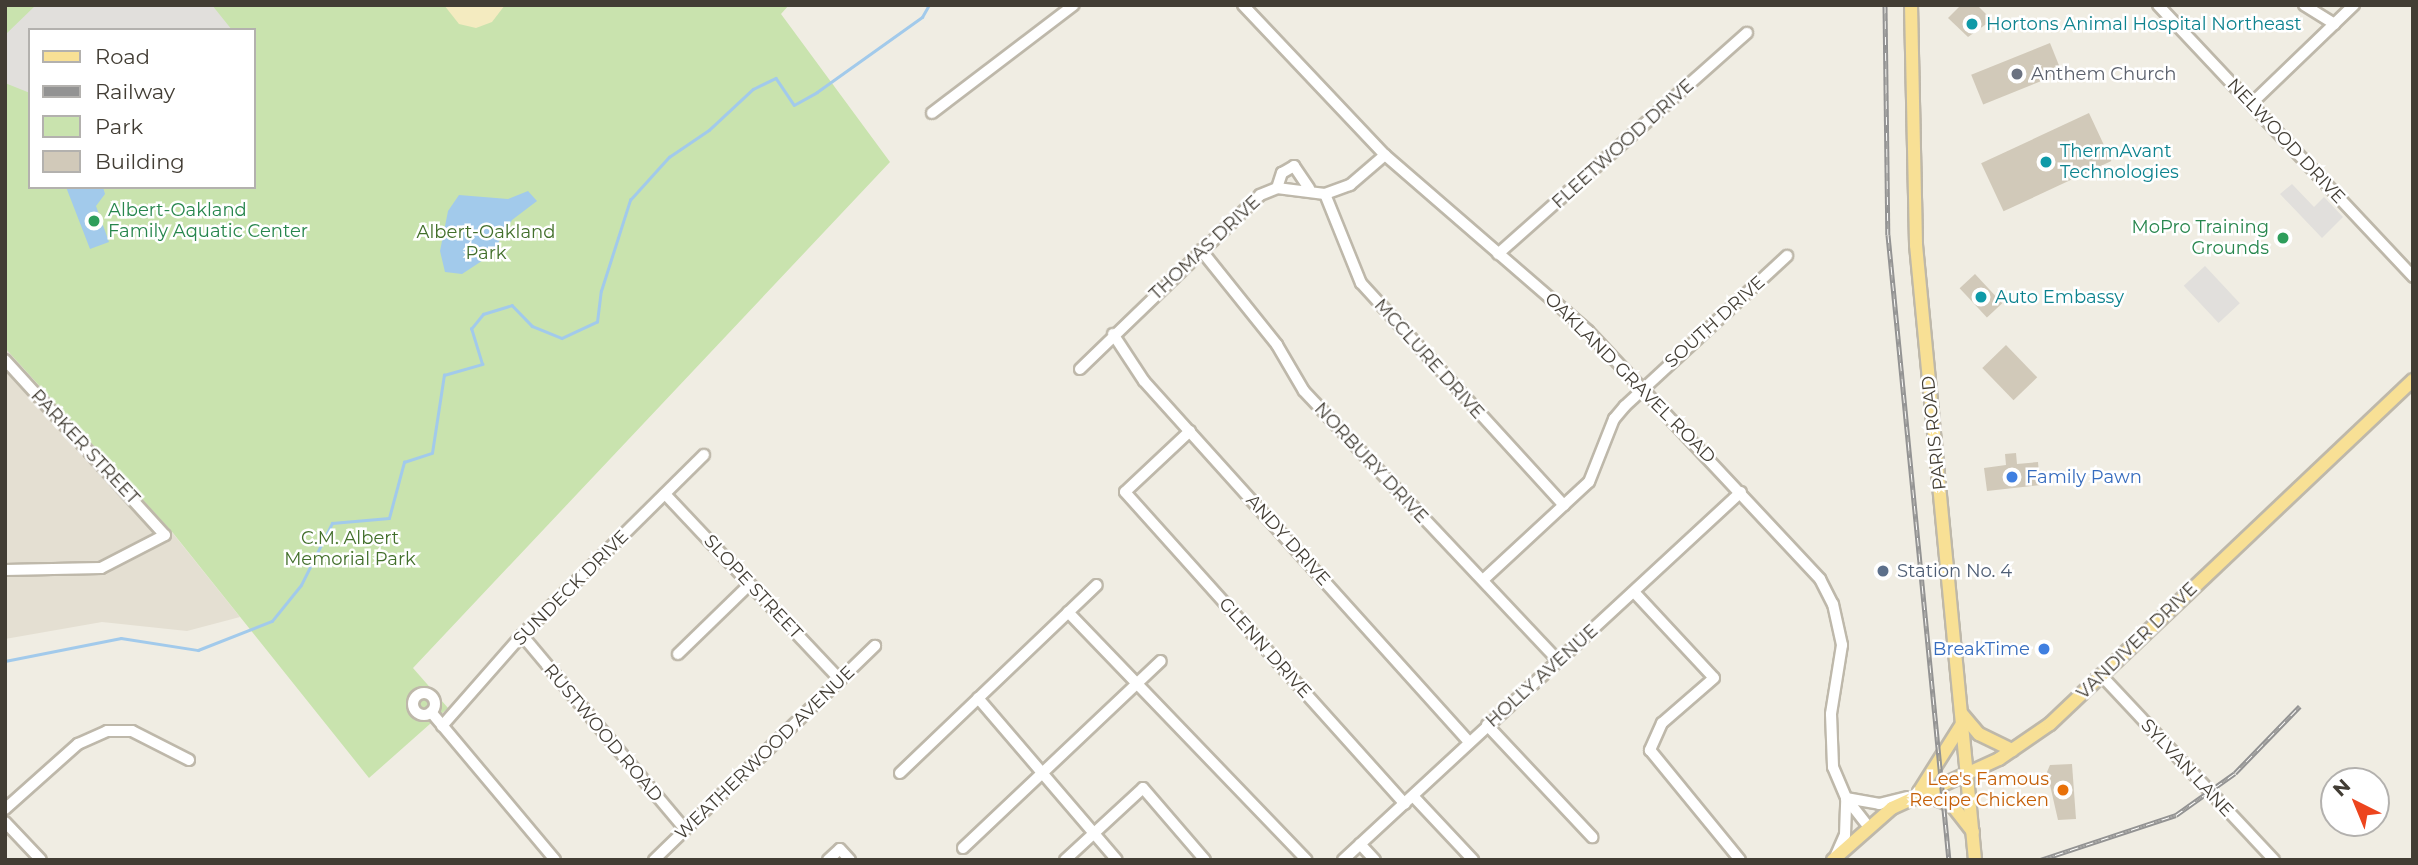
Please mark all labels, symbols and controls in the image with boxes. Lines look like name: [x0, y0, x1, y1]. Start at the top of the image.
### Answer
place label: Hortons Animal Hospital Northeast: [1986, 13, 2301, 35]
marker: Hortons Animal Hospital Northeast: [1964, 16, 1980, 32]
legend: [28, 28, 256, 189]
text: Road: [95, 44, 150, 69]
place label: Anthem Church: [2031, 63, 2176, 85]
marker: Anthem Church: [2009, 66, 2025, 82]
street label: NELWOOD DRIVE: [2222, 74, 2350, 208]
street label: FLEETWOOD DRIVE: [1548, 75, 1698, 213]
text: Railway: [95, 79, 175, 104]
text: Park: [95, 114, 143, 139]
place label: ThermAvant Technologies: [2060, 141, 2179, 184]
text: Building: [95, 149, 185, 174]
marker: ThermAvant Technologies: [2038, 154, 2054, 170]
street label: THOMAS DRIVE: [1145, 191, 1265, 305]
place label: Albert-Oakland Family Aquatic Center: [108, 200, 308, 242]
marker: Albert-Oakland Family Aquatic Center: [86, 213, 102, 229]
place label: MoPro Training Grounds: [2131, 217, 2269, 260]
park label: Albert-Oakland Park: [417, 222, 555, 264]
marker: MoPro Training Grounds: [2275, 230, 2291, 246]
street label: SOUTH DRIVE: [1660, 271, 1770, 373]
place label: Auto Embassy: [1995, 286, 2124, 308]
street label: OAKLAND GRAVEL ROAD: [1540, 288, 1720, 468]
marker: Auto Embassy: [1973, 289, 1989, 305]
street label: MCCLURE DRIVE: [1369, 295, 1489, 423]
street label: PARIS ROAD: [1917, 375, 1951, 491]
street label: PARKER STREET: [26, 385, 144, 509]
street label: NORBURY DRIVE: [1310, 398, 1432, 528]
place label: Family Pawn: [2026, 466, 2142, 488]
marker: Family Pawn: [2004, 469, 2020, 485]
street label: ANDY DRIVE: [1241, 490, 1335, 590]
street label: SUNDECK DRIVE: [509, 526, 633, 650]
park label: C.M. Albert Memorial Park: [284, 528, 416, 570]
street label: SLOPE STREET: [699, 530, 807, 644]
place label: Station No. 4: [1897, 560, 2012, 582]
marker: Station No. 4: [1875, 563, 1891, 579]
street label: VANDIVER DRIVE: [2072, 578, 2202, 704]
street label: GLENN DRIVE: [1214, 593, 1316, 703]
street label: HOLLY AVENUE: [1482, 620, 1602, 732]
place label: BreakTime: [1933, 638, 2030, 660]
marker: BreakTime: [2036, 641, 2052, 657]
street label: RUSTWOOD ROAD: [539, 660, 667, 806]
street label: WEATHERWOOD AVENUE: [671, 662, 859, 844]
street label: SYLVAN LANE: [2136, 715, 2238, 821]
north arrow: [2320, 767, 2390, 837]
place label: Lee's Famous Recipe Chicken: [1909, 769, 2049, 812]
text: N: [2328, 774, 2355, 801]
marker: Lee's Famous Recipe Chicken: [2055, 782, 2071, 798]

